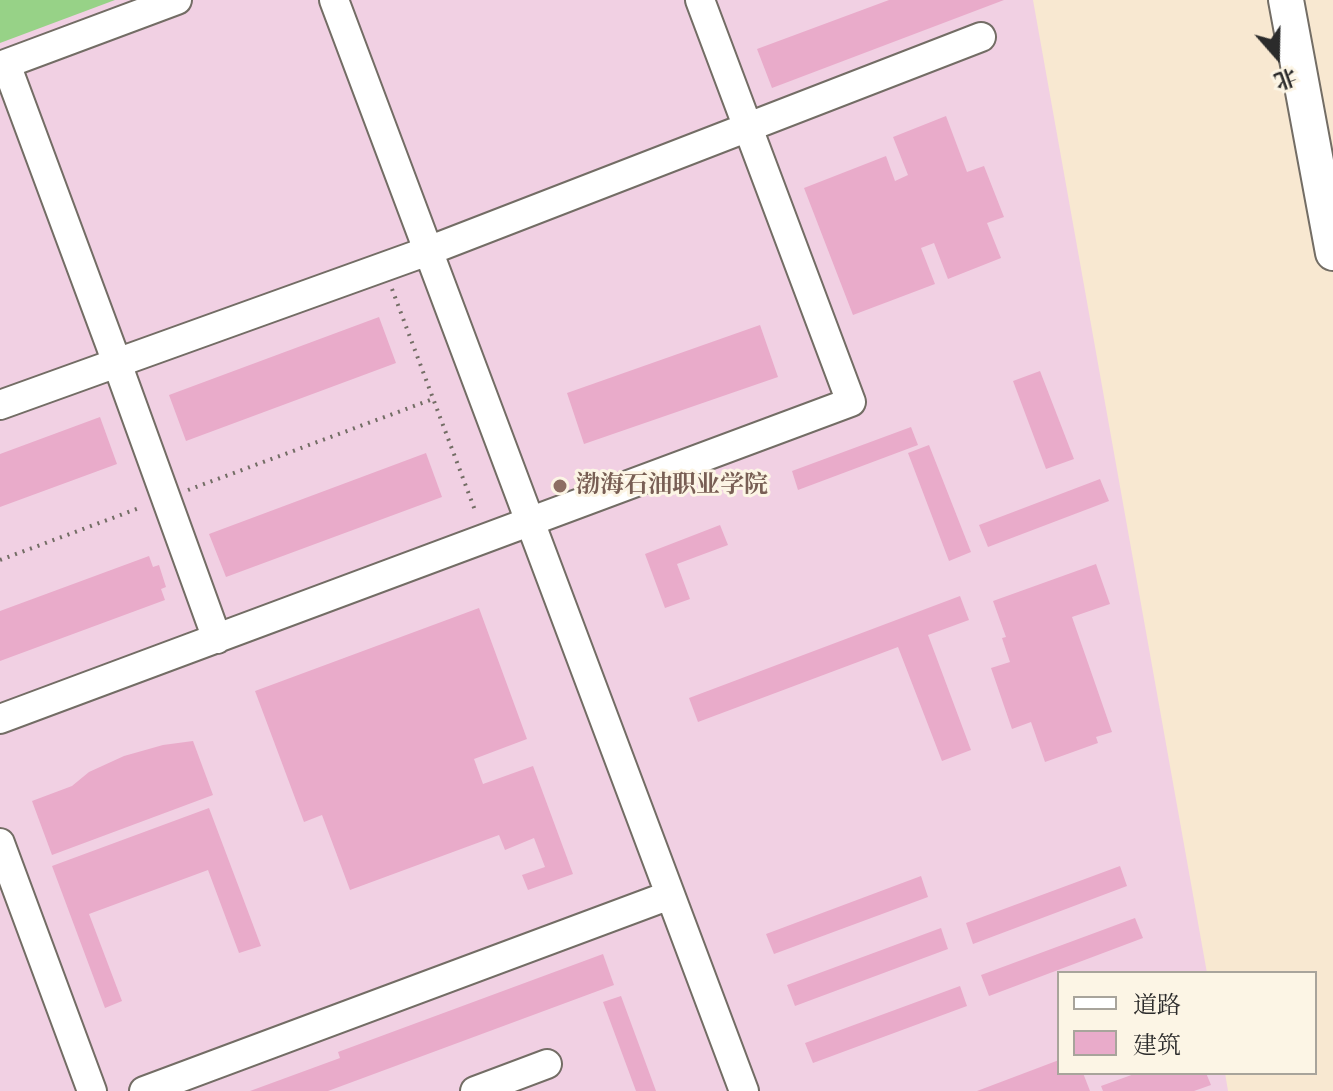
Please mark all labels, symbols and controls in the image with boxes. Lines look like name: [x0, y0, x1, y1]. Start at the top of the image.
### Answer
north arrow: [1237, 16, 1317, 96]
text: 北: [1270, 61, 1301, 96]
place label: 渤海石油职业学院: [576, 472, 768, 500]
marker: 渤海石油职业学院: [551, 477, 569, 495]
legend: [1057, 971, 1317, 1075]
text: 道路: [1133, 989, 1181, 1021]
text: 建筑: [1133, 1029, 1181, 1061]

